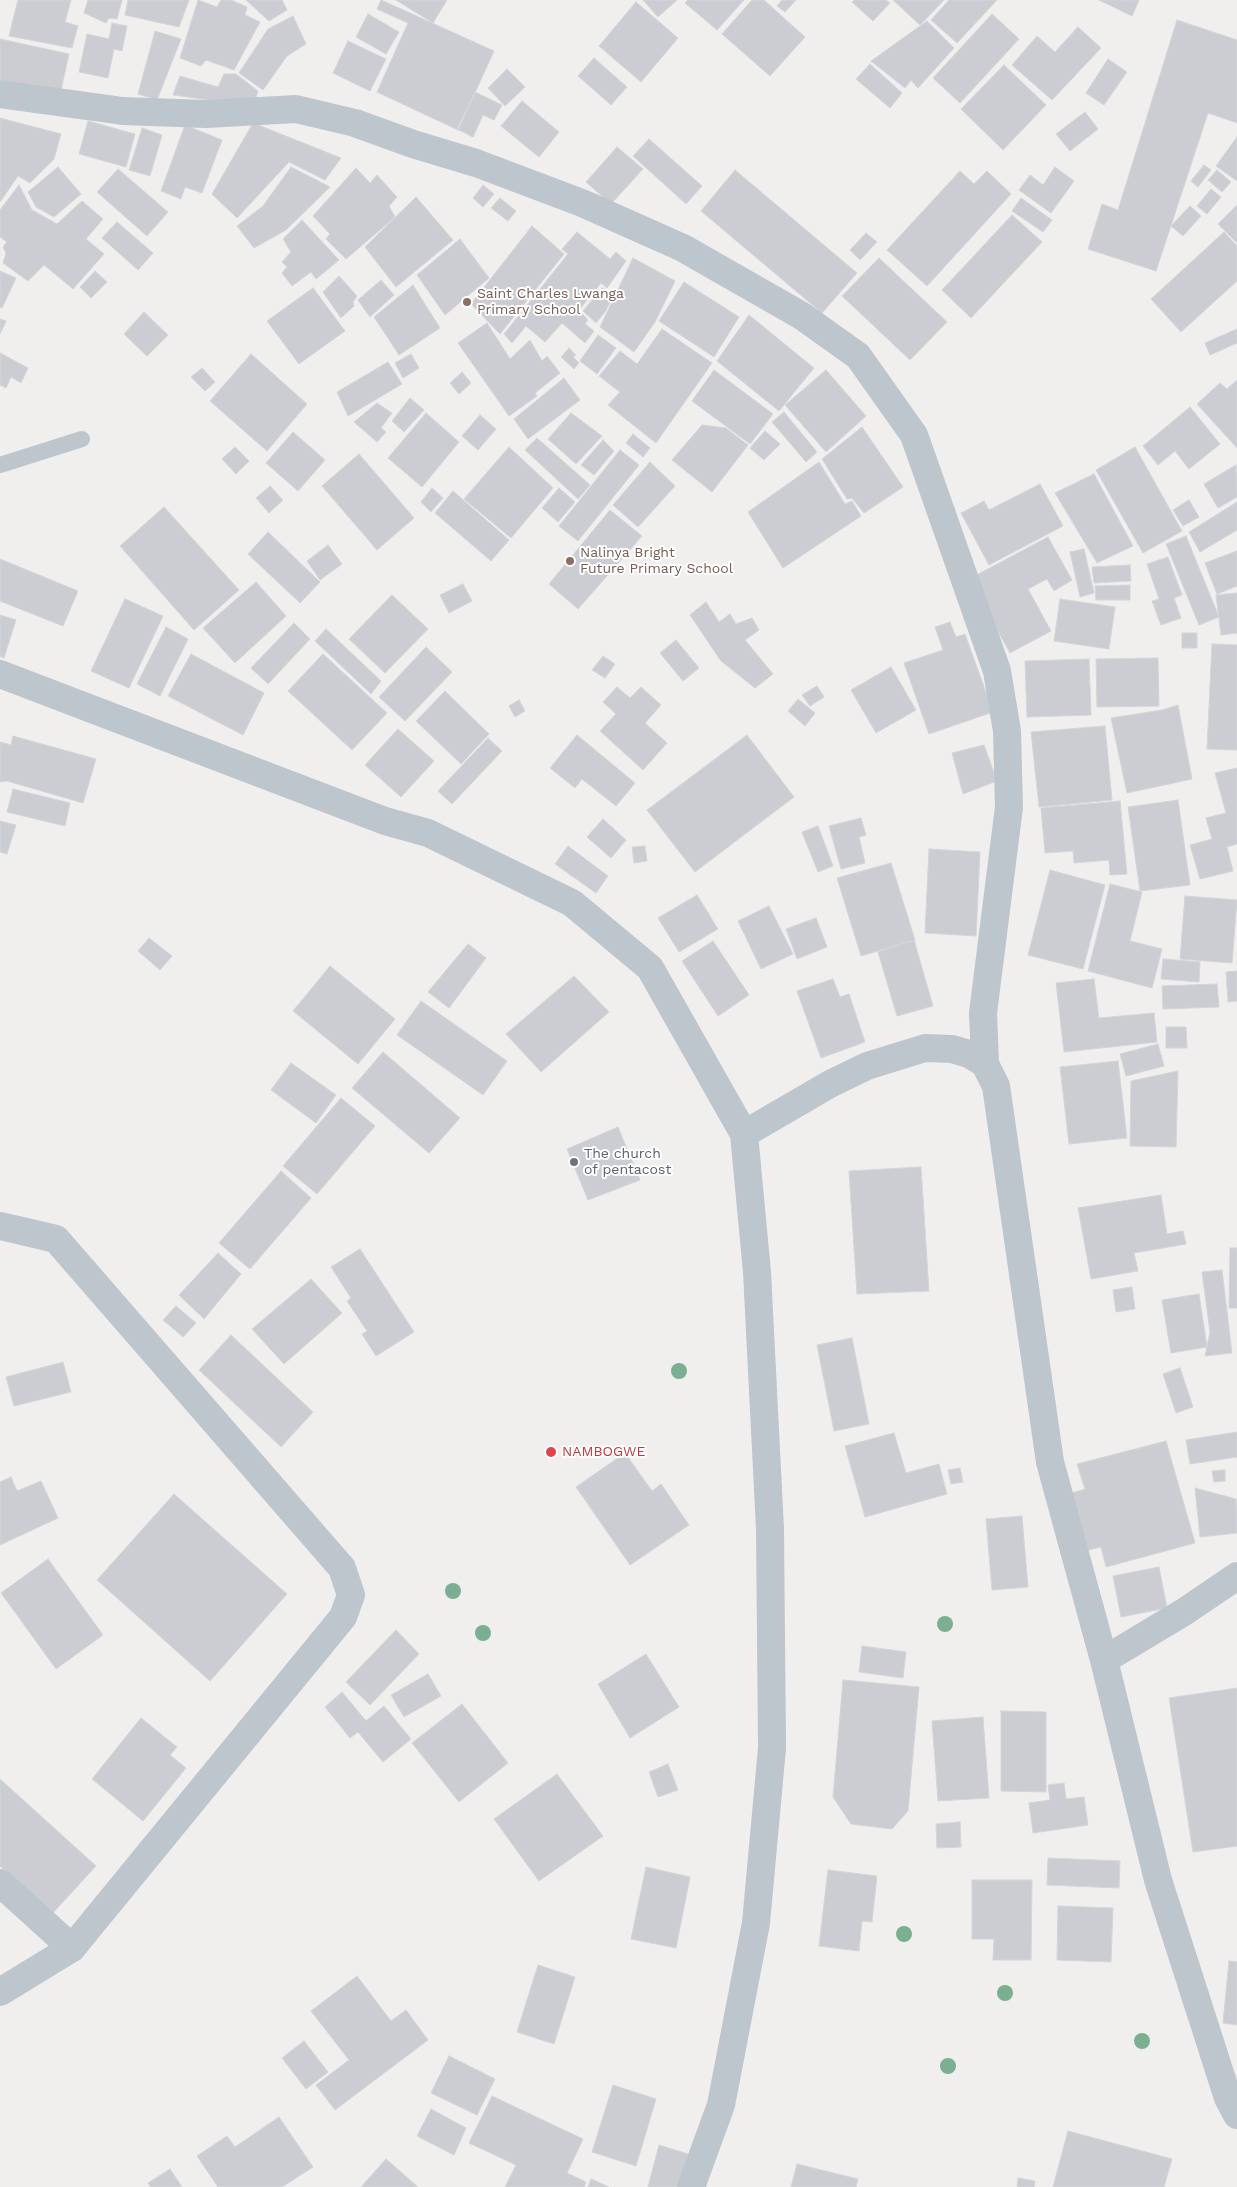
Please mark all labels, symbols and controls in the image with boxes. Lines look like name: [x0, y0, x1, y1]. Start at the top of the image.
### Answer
place label: Saint Charles Lwanga Primary School: [477, 286, 624, 318]
marker: Saint Charles Lwanga Primary School: [461, 296, 473, 308]
place label: Nalinya Bright Future Primary School: [580, 545, 733, 578]
marker: Nalinya Bright Future Primary School: [564, 555, 576, 567]
place label: The church of pentacost: [584, 1146, 671, 1178]
marker: The church of pentacost: [568, 1156, 580, 1168]
place label: NAMBOGWE: [562, 1444, 645, 1460]
marker: NAMBOGWE: [544, 1445, 558, 1459]

